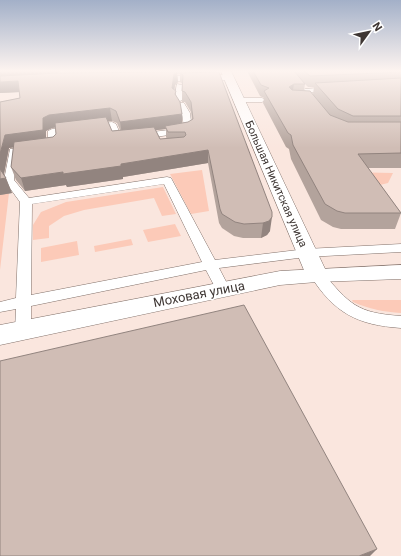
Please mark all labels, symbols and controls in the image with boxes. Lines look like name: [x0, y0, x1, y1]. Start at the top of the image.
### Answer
north arrow: [349, 12, 389, 52]
text: N: [369, 20, 385, 34]
street label: Большая Никитская улица: [242, 119, 310, 249]
street label: Моховая улица: [152, 278, 246, 310]

